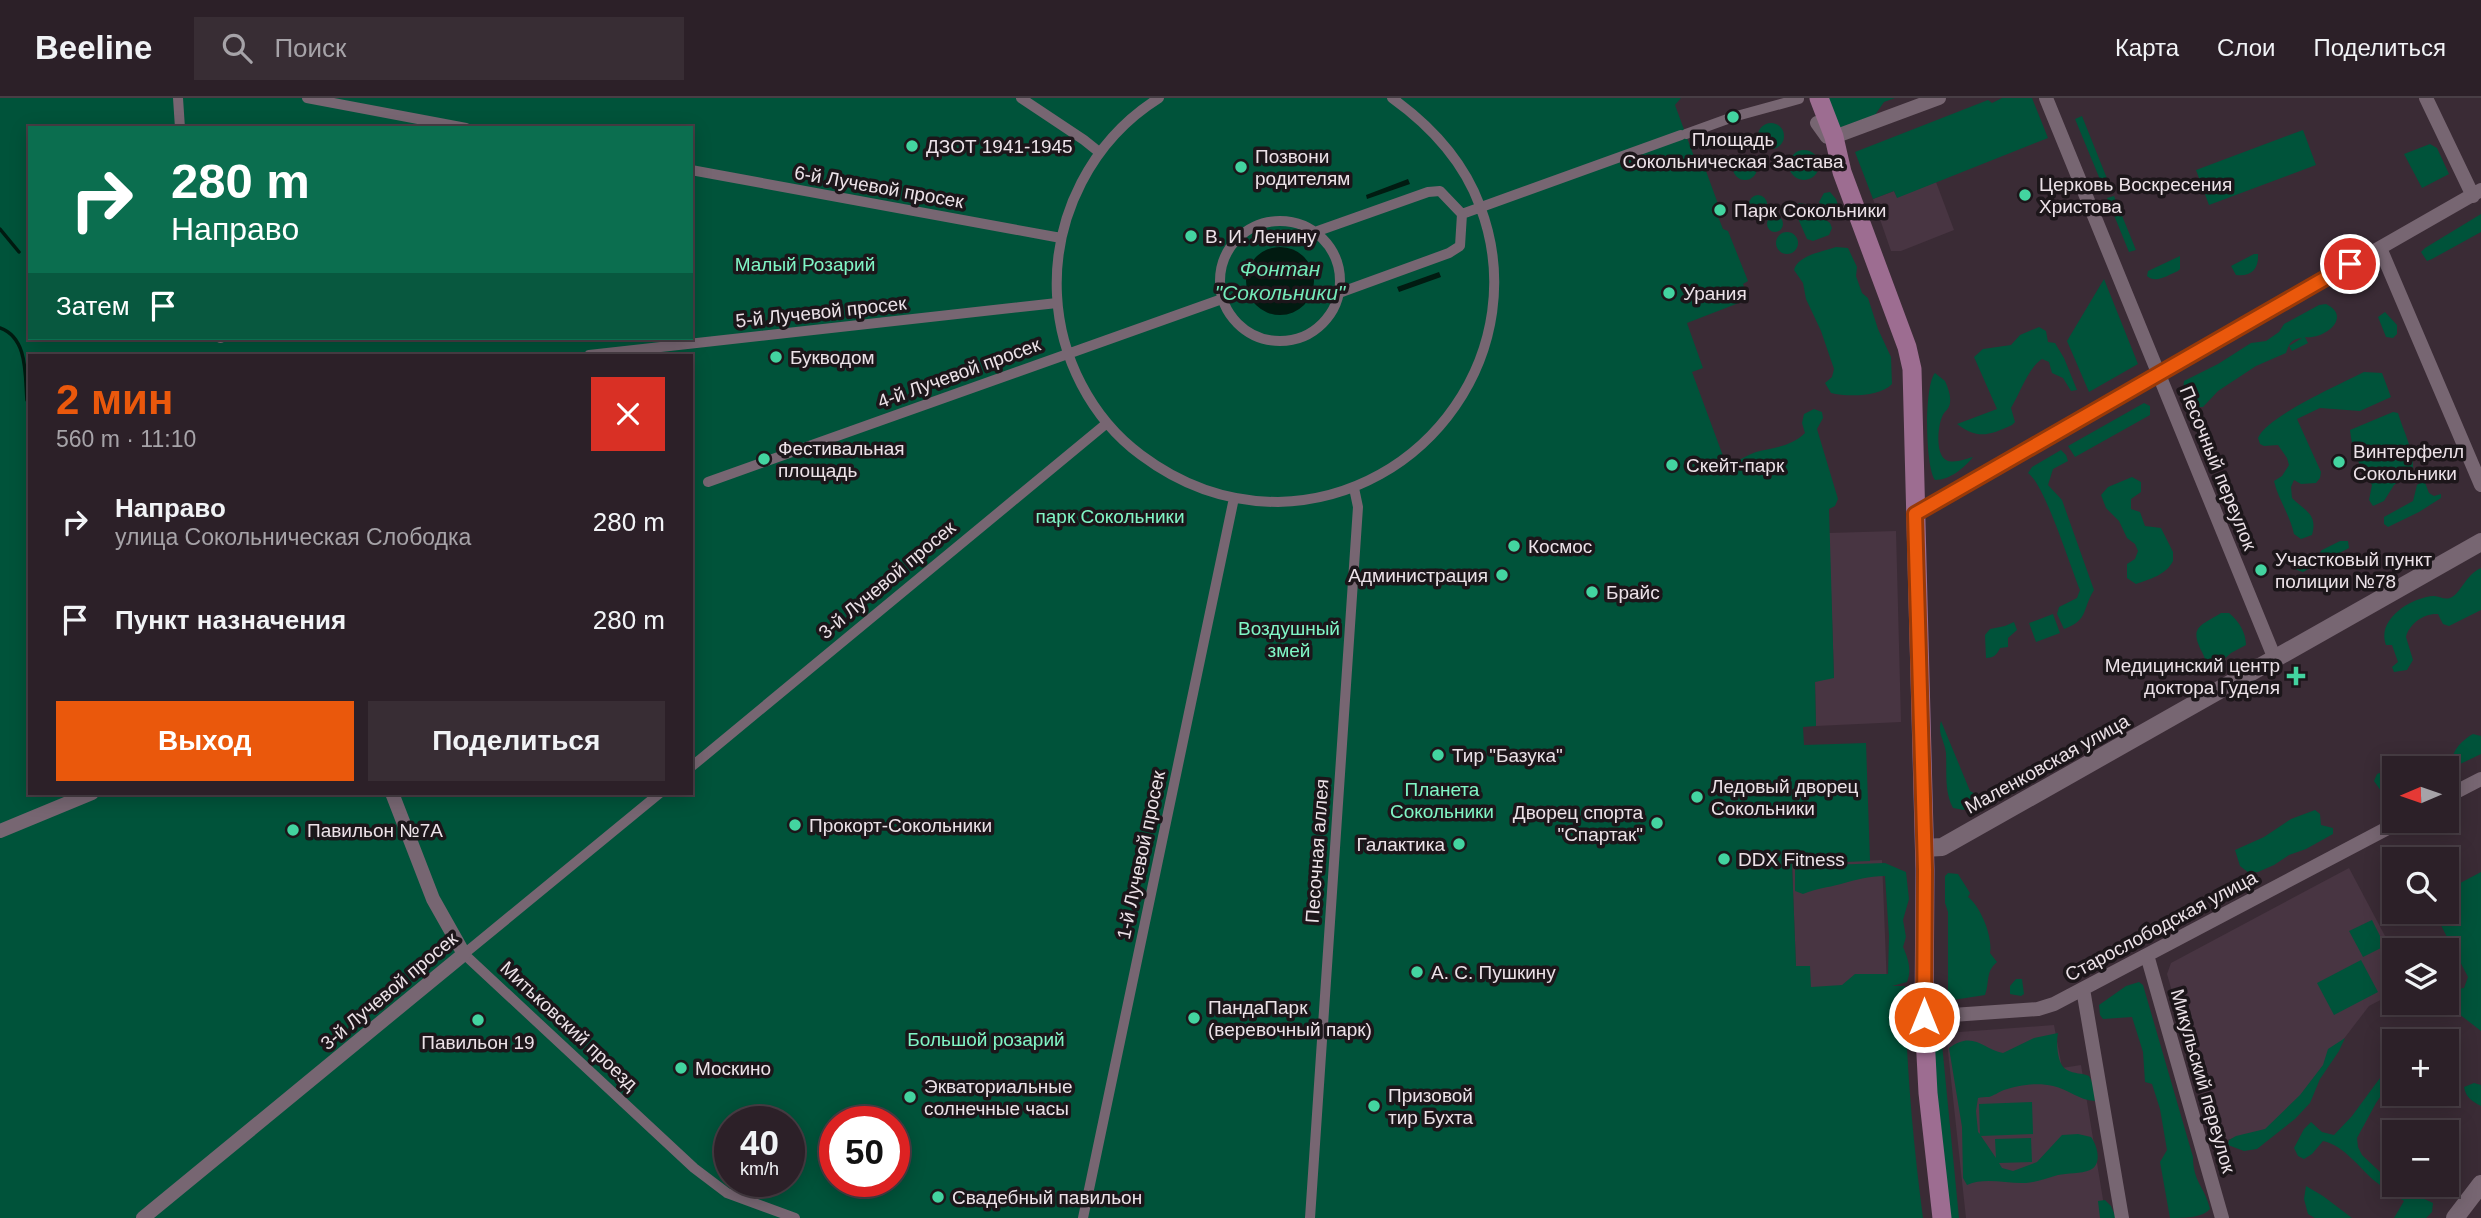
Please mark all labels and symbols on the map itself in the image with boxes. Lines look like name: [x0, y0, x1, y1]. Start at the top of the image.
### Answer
marker: Площадь Сокольническая Застава: [1725, 109, 1741, 125]
place label: Площадь Сокольническая Застава: [1623, 129, 1844, 172]
place label: ДЗОТ 1941-1945: [926, 136, 1073, 157]
marker: ДЗОТ 1941-1945: [904, 138, 920, 154]
place label: Позвони родителям: [1255, 146, 1350, 189]
marker: Позвони родителям: [1233, 159, 1249, 175]
street label: 6-й Лучевой просек: [793, 162, 966, 212]
place label: Церковь Воскресения Христова: [2039, 174, 2232, 217]
marker: Церковь Воскресения Христова: [2017, 187, 2033, 203]
place label: Парк Сокольники: [1734, 200, 1886, 221]
marker: Парк Сокольники: [1712, 202, 1728, 218]
place label: В. И. Ленину: [1205, 226, 1317, 247]
marker: В. И. Ленину: [1183, 228, 1199, 244]
pin: [2320, 234, 2380, 294]
park label: Малый Розарий: [735, 254, 875, 275]
water label: Фонтан "Сокольники": [1215, 257, 1347, 304]
place label: Урания: [1683, 283, 1747, 304]
marker: Урания: [1661, 285, 1677, 301]
street label: 5-й Лучевой просек: [735, 293, 908, 331]
street label: 4-й Лучевой просек: [875, 334, 1044, 412]
place label: Букводом: [790, 347, 875, 368]
marker: Букводом: [768, 349, 784, 365]
street label: Песочный переулок: [2175, 383, 2261, 554]
place label: Фестивальная площадь: [778, 438, 905, 481]
place label: Винтерфелл Сокольники: [2353, 441, 2464, 484]
marker: Фестивальная площадь: [756, 451, 772, 467]
marker: Винтерфелл Сокольники: [2331, 454, 2347, 470]
place label: Скейт-парк: [1686, 455, 1785, 476]
marker: Скейт-парк: [1664, 457, 1680, 473]
park label: парк Сокольники: [1036, 506, 1185, 527]
street label: 3-й Лучевой просек: [815, 516, 960, 643]
place label: Космос: [1528, 536, 1592, 557]
marker: Космос: [1506, 538, 1522, 554]
place label: Участковый пункт полиции №78: [2275, 549, 2432, 592]
marker: Участковый пункт полиции №78: [2253, 562, 2269, 578]
place label: Администрация: [1348, 565, 1488, 586]
marker: Администрация: [1494, 567, 1510, 583]
place label: Брайс: [1606, 582, 1660, 603]
marker: Брайс: [1584, 584, 1600, 600]
park label: Воздушный змей: [1238, 618, 1340, 661]
place label: Медицинский центр доктора Гуделя: [2105, 655, 2280, 698]
marker: Медицинский центр доктора Гуделя: [2286, 666, 2306, 686]
street label: Маленковская улица: [1961, 710, 2133, 818]
place label: Тир "Базука": [1452, 745, 1563, 766]
marker: Тир "Базука": [1430, 747, 1446, 763]
north arrow: [2382, 756, 2459, 833]
street label: 1-й Лучевой просек: [1113, 768, 1169, 941]
place label: Ледовый дворец Сокольники: [1711, 776, 1859, 819]
street label: Песочная аллея: [1301, 778, 1333, 924]
park label: Планета Сокольники: [1390, 779, 1494, 822]
marker: Ледовый дворец Сокольники: [1689, 789, 1705, 805]
place label: Дворец спорта "Спартак": [1513, 802, 1643, 845]
place label: Прокорт-Сокольники: [809, 815, 992, 836]
marker: Дворец спорта "Спартак": [1649, 815, 1665, 831]
marker: Прокорт-Сокольники: [787, 817, 803, 833]
place label: Павильон №7А: [307, 820, 443, 841]
marker: Павильон №7А: [285, 822, 301, 838]
place label: Галактика: [1356, 834, 1445, 855]
marker: Галактика: [1451, 836, 1467, 852]
place label: DDX Fitness: [1738, 849, 1845, 870]
marker: DDX Fitness: [1716, 851, 1732, 867]
street label: Старослободская улица: [2062, 866, 2261, 986]
street label: 3-й Лучевой просек: [317, 927, 462, 1054]
street label: Митьковский проезд: [496, 957, 642, 1095]
place label: А. С. Пушкину: [1431, 962, 1556, 983]
marker: А. С. Пушкину: [1409, 964, 1425, 980]
position arrow: [1887, 980, 1961, 1054]
street label: Микульский переулок: [2167, 987, 2240, 1176]
place label: ПандаПарк (веревочный парк): [1208, 997, 1372, 1040]
marker: ПандаПарк (веревочный парк): [1186, 1010, 1202, 1026]
marker: Павильон 19: [470, 1012, 486, 1028]
park label: Большой розарий: [907, 1029, 1065, 1050]
place label: Павильон 19: [421, 1032, 535, 1053]
place label: Москино: [695, 1058, 771, 1079]
marker: Москино: [673, 1060, 689, 1076]
place label: Экваториальные солнечные часы: [924, 1076, 1073, 1119]
place label: Призовой тир Бухта: [1388, 1085, 1473, 1128]
marker: Экваториальные солнечные часы: [902, 1089, 918, 1105]
marker: Призовой тир Бухта: [1366, 1098, 1382, 1114]
speed limit sign: 50: [819, 1106, 910, 1197]
place label: Свадебный павильон: [952, 1187, 1142, 1208]
marker: Свадебный павильон: [930, 1189, 946, 1205]

